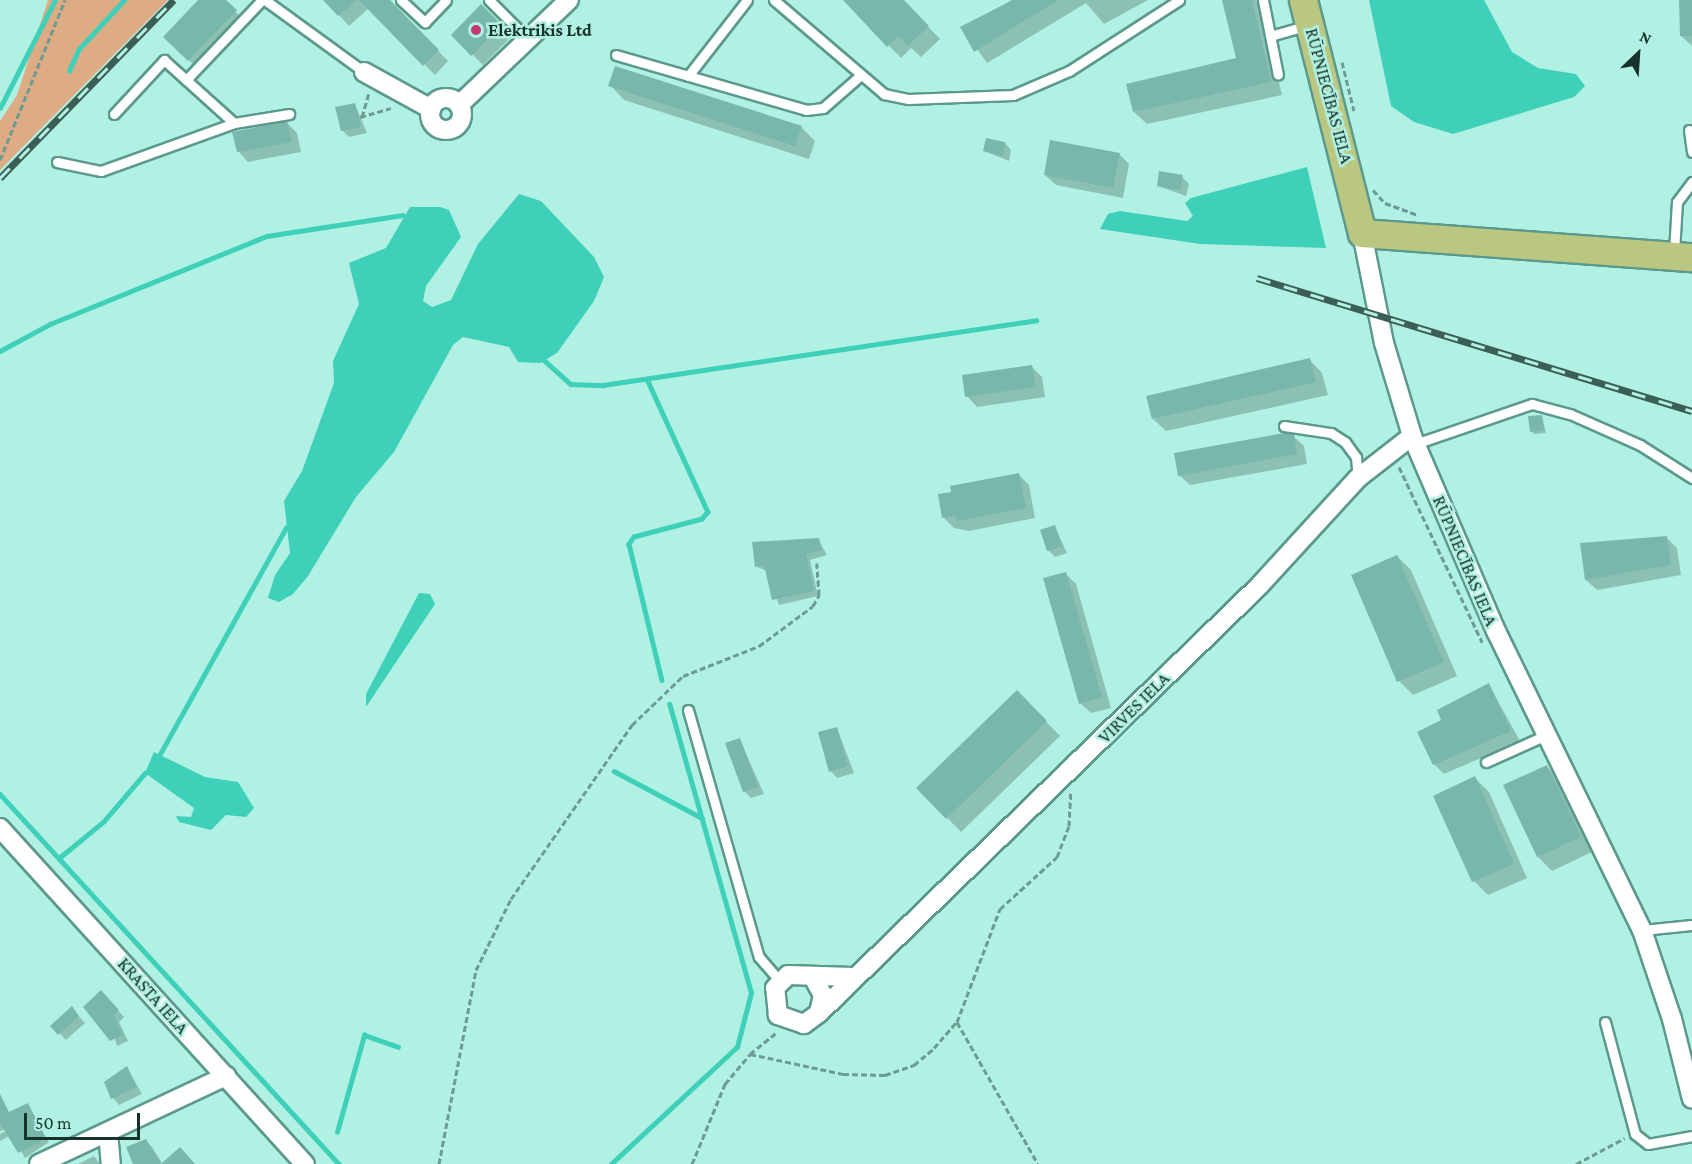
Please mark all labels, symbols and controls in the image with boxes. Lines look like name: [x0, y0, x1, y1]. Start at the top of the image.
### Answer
place label: Elektrikis Ltd: [488, 19, 592, 41]
marker: Elektrikis Ltd: [469, 23, 483, 37]
north arrow: [1608, 24, 1668, 84]
street label: RŪPNIECĪBAS IELA: [1301, 26, 1357, 166]
text: N: [1637, 27, 1654, 47]
street label: RŪPNIECĪBAS IELA: [1428, 493, 1502, 629]
street label: VIRVES IELA: [1094, 668, 1174, 748]
street label: KRASTA IELA: [113, 953, 193, 1039]
scale bar: [27, 1101, 142, 1139]
text: 50 m: [35, 1113, 72, 1133]

